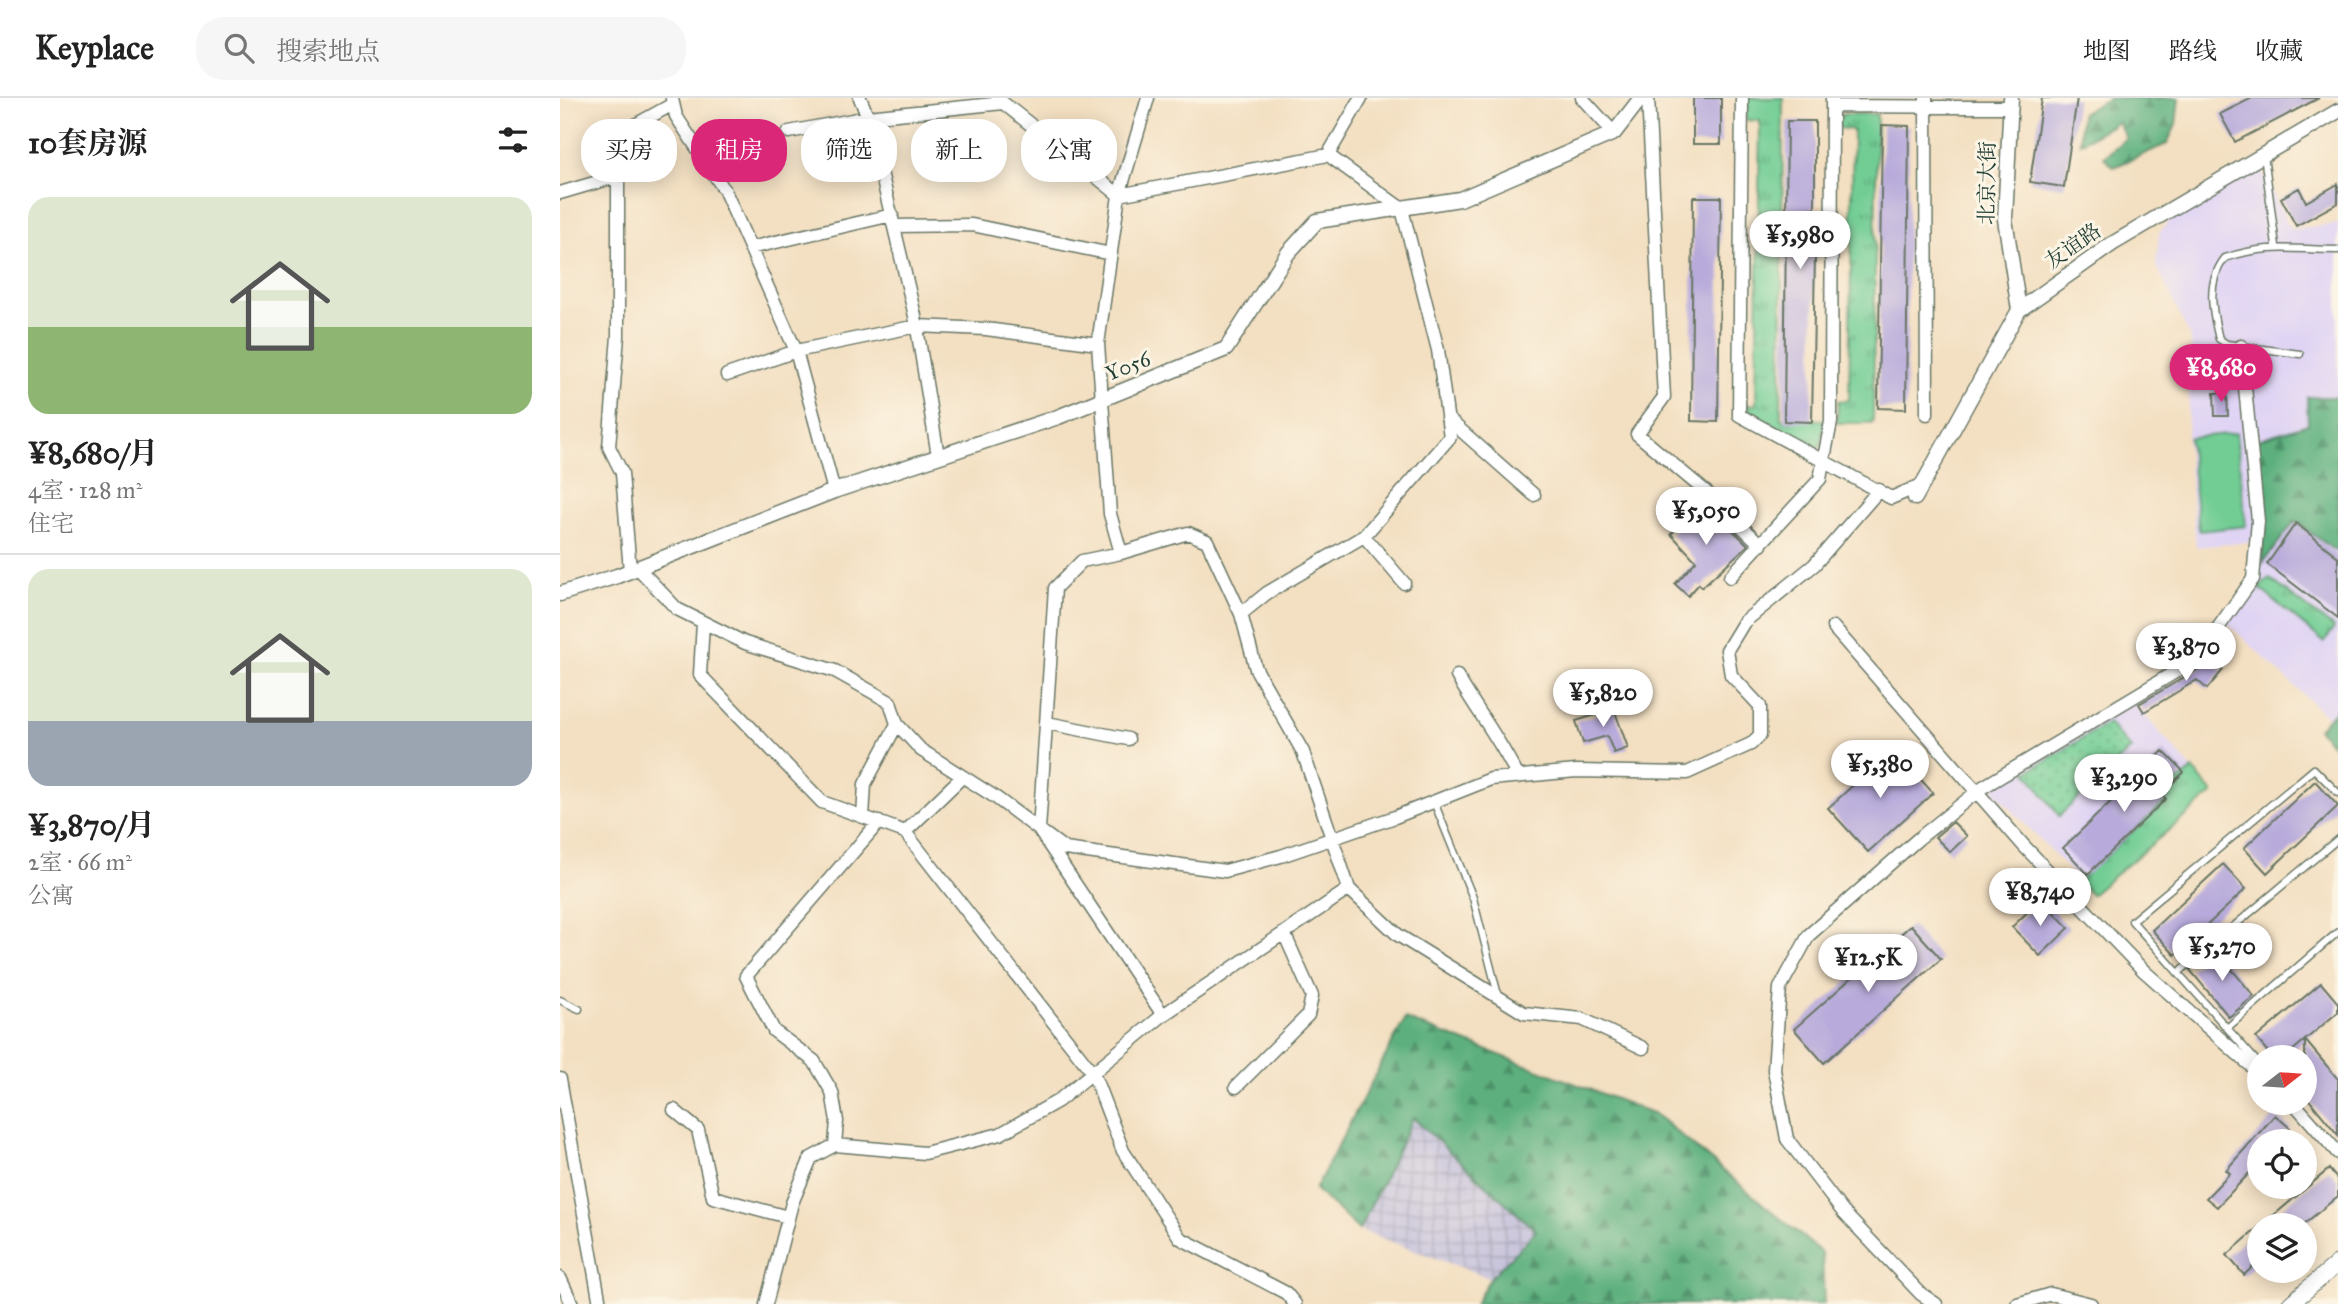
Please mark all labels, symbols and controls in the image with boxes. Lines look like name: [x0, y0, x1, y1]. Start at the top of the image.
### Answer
search box: [196, 17, 686, 80]
text: Keyplace: [35, 28, 154, 68]
icon: search: [220, 29, 258, 67]
text: 搜索地点: [276, 35, 380, 67]
text: 地图: [2083, 36, 2131, 66]
text: 路线: [2169, 36, 2217, 66]
text: 收藏: [2255, 36, 2303, 66]
chip: 买房: [581, 119, 677, 182]
chip: 租房: [691, 119, 787, 182]
chip: 筛选: [801, 119, 897, 182]
chip: 新上: [911, 119, 1007, 182]
chip: 公寓: [1021, 119, 1117, 182]
icon: filters: [494, 121, 532, 159]
text: 10套房源: [28, 125, 147, 161]
street label: 北京大街: [1973, 141, 2001, 225]
pin: ¥5,980: [1743, 212, 1857, 271]
street label: 友谊路: [2040, 217, 2106, 275]
text: ¥5,980: [1766, 220, 1834, 248]
icon: home: [217, 243, 343, 369]
pin: ¥8,680: [2164, 344, 2278, 404]
street label: Y056: [1102, 345, 1155, 387]
text: ¥8,680: [2186, 353, 2256, 381]
text: ¥8,680/月: [28, 435, 158, 471]
text: 4室 · 128 m²: [28, 476, 142, 504]
pin: ¥5,050: [1649, 488, 1763, 547]
text: ¥5,050: [1672, 496, 1740, 524]
text: 住宅: [28, 509, 74, 537]
icon: home: [217, 615, 343, 741]
pin: ¥3,870: [2129, 624, 2243, 683]
text: ¥3,870: [2152, 632, 2220, 660]
pin: ¥5,820: [1546, 670, 1660, 729]
text: ¥5,820: [1569, 678, 1637, 706]
pin: ¥5,380: [1823, 740, 1937, 800]
text: ¥5,380: [1847, 749, 1913, 777]
pin: ¥3,290: [2067, 754, 2181, 814]
text: ¥3,290: [2090, 763, 2158, 791]
text: ¥3,870/月: [28, 807, 155, 843]
text: 2室 · 66 m²: [28, 848, 132, 876]
pin: ¥8,740: [1983, 868, 2097, 928]
text: ¥8,740: [2005, 877, 2075, 905]
text: 公寓: [28, 881, 74, 909]
pin: ¥5,270: [2165, 924, 2279, 983]
text: ¥5,270: [2188, 932, 2256, 960]
pin: ¥12.5K: [1811, 934, 1925, 994]
text: ¥12.5K: [1834, 943, 1902, 971]
north arrow: [2247, 1045, 2317, 1115]
map controls: [2247, 1045, 2317, 1283]
button: locate: [2247, 1129, 2317, 1199]
button: layers: [2247, 1213, 2317, 1283]

